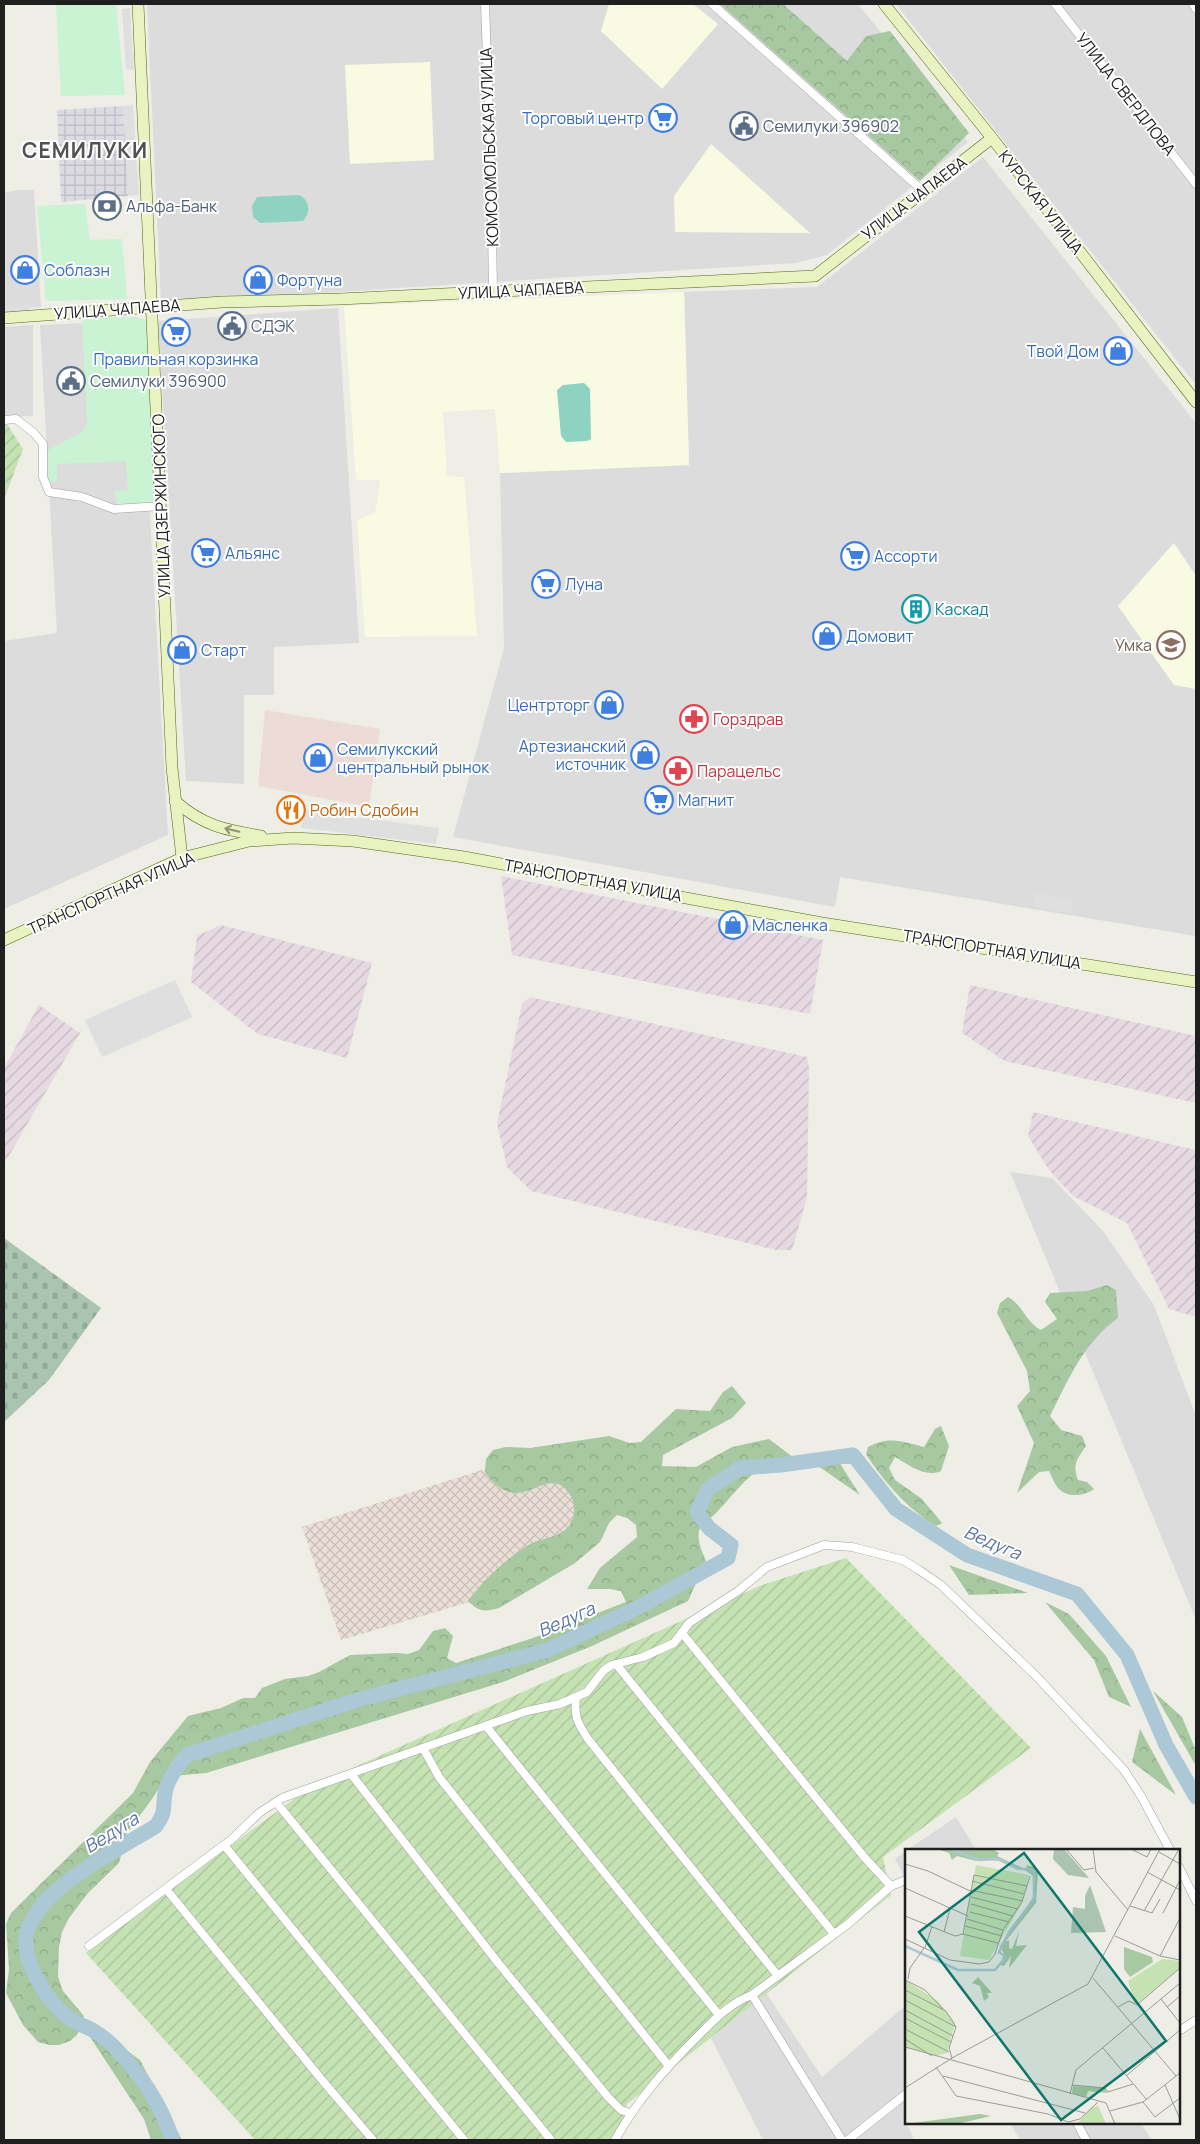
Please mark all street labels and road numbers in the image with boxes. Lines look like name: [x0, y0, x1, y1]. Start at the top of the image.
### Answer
street label: УЛИЦА СВЕРДЛОВА: [1071, 28, 1181, 160]
street label: КОМСОМОЛЬСКАЯ УЛИЦА: [475, 47, 503, 247]
street label: КУРСКАЯ УЛИЦА: [994, 146, 1088, 258]
street label: УЛИЦА ЧАПАЕВА: [857, 151, 971, 245]
street label: УЛИЦА ЧАПАЕВА: [457, 276, 585, 304]
street label: УЛИЦА ЧАПАЕВА: [53, 294, 181, 324]
street label: УЛИЦА ДЗЕРЖИНСКОГО: [147, 413, 175, 598]
street label: ТРАНСПОРТНАЯ УЛИЦА: [24, 846, 198, 940]
street label: ТРАНСПОРТНАЯ УЛИЦА: [502, 854, 684, 906]
street label: ТРАНСПОРТНАЯ УЛИЦА: [901, 924, 1083, 974]

